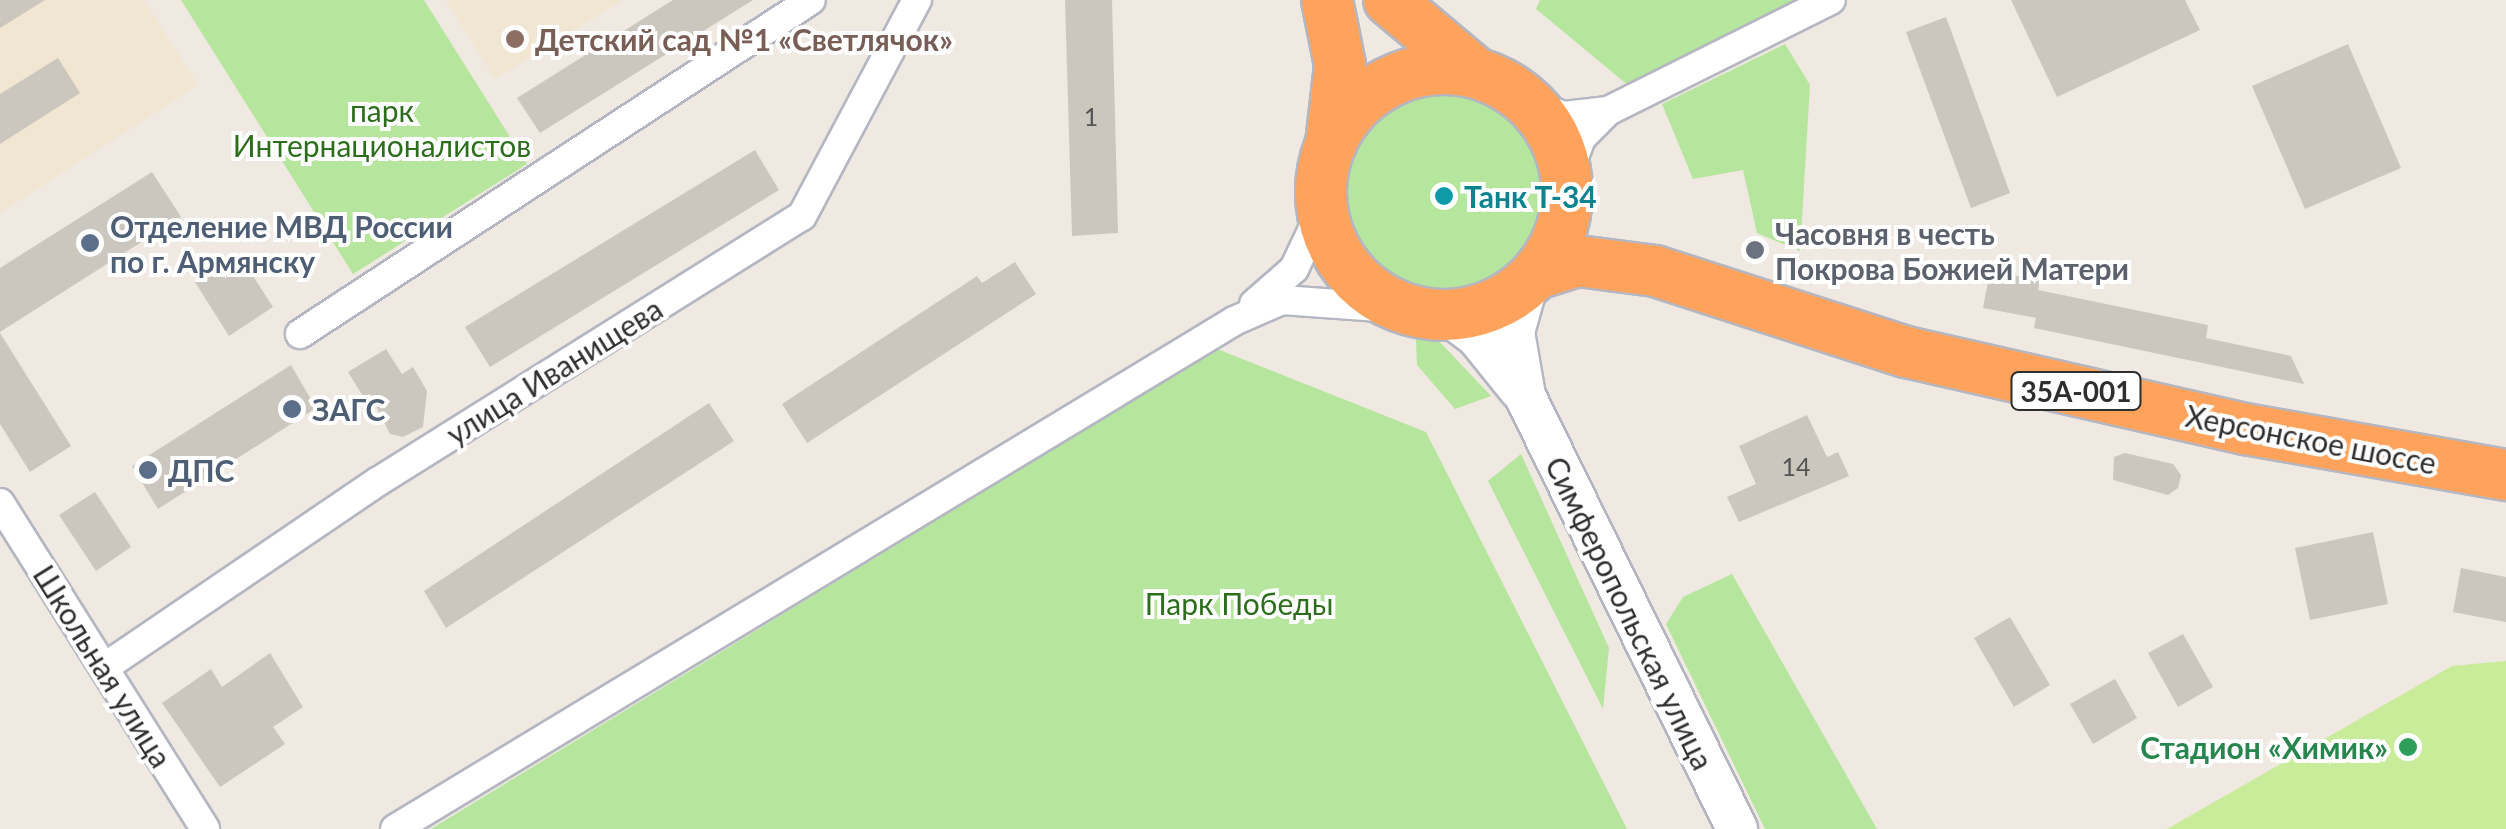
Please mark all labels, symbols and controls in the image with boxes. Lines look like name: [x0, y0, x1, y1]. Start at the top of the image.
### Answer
place label: Детский сад №1 «Светлячок»: [535, 21, 953, 57]
marker: Детский сад №1 «Светлячок»: [504, 28, 526, 50]
park label: парк Интернационалистов: [233, 92, 531, 162]
house number: 1: [1084, 101, 1098, 131]
place label: Танк Т-34: [1464, 178, 1597, 214]
marker: Танк Т-34: [1433, 185, 1455, 207]
place label: Отделение МВД России по г. Армянску: [110, 208, 453, 278]
place label: Часовня в честь Покрова Божией Матери: [1775, 215, 2129, 286]
marker: Отделение МВД России по г. Армянску: [79, 232, 101, 254]
marker: Часовня в честь Покрова Божией Матери: [1744, 239, 1766, 261]
street label: улица Иванищева: [439, 290, 669, 452]
road number: 35А-001: [2008, 368, 2144, 414]
place label: ЗАГС: [312, 391, 385, 427]
street label: Херсонское шоссе: [2183, 397, 2439, 481]
marker: ЗАГС: [281, 398, 303, 420]
street label: Симферопольская улица: [1538, 451, 1722, 775]
house number: 14: [1782, 451, 1810, 481]
place label: ДПС: [168, 452, 234, 488]
marker: ДПС: [137, 459, 159, 481]
street label: Школьная улица: [26, 558, 180, 774]
park label: Парк Победы: [1145, 585, 1333, 621]
place label: Стадион «Химик»: [2140, 729, 2388, 765]
marker: Стадион «Химик»: [2397, 736, 2419, 758]

